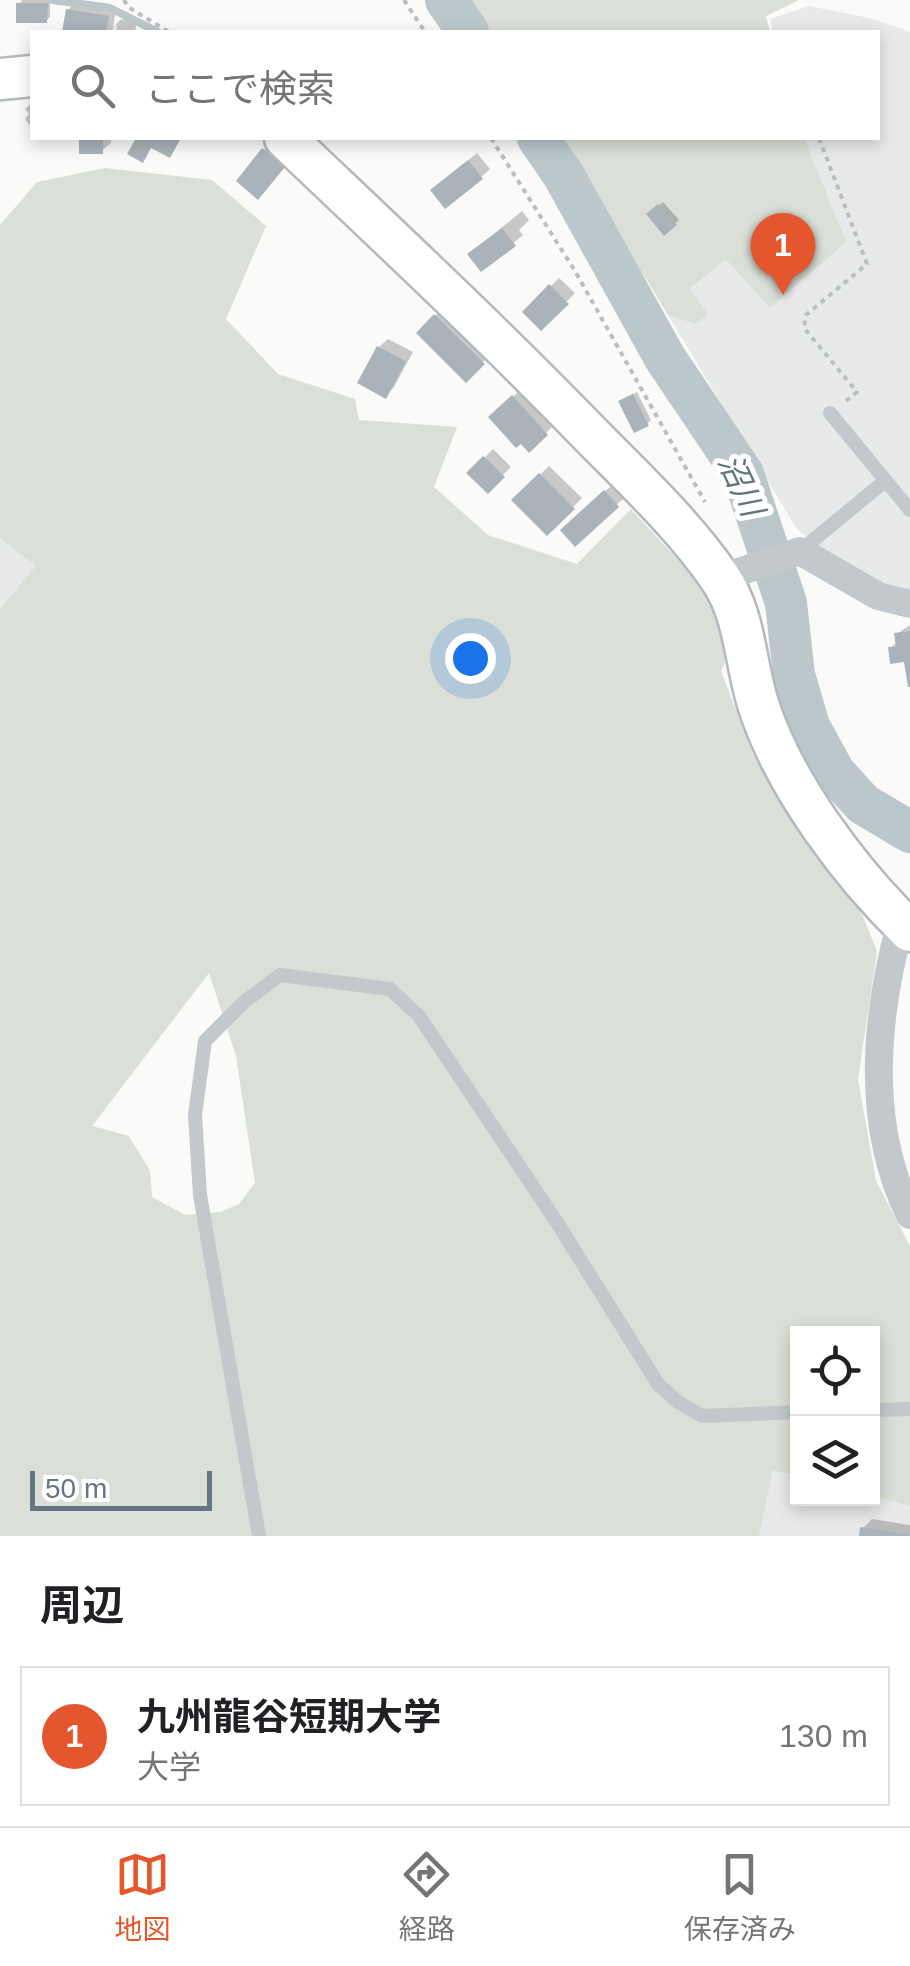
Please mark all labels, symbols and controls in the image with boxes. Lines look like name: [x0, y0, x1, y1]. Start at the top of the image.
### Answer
search box: [30, 30, 880, 140]
icon: search: [65, 58, 120, 113]
text: ここで検索: [145, 68, 335, 110]
pin: 1: [750, 212, 816, 295]
water label: 沼川: [711, 448, 772, 524]
your location: [445, 633, 496, 684]
map controls: [790, 1326, 880, 1506]
button: locate: [790, 1326, 880, 1416]
button: layers: [790, 1416, 880, 1506]
scale bar: [30, 1466, 212, 1510]
text: 50 m: [45, 1473, 107, 1504]
text: 周辺: [40, 1582, 124, 1629]
text: 九州龍谷短期大学: [137, 1696, 441, 1738]
text: 1: [66, 1718, 83, 1754]
text: 130 m: [779, 1718, 868, 1754]
text: 大学: [137, 1749, 201, 1785]
tab: 地図: [114, 1847, 170, 1947]
tab: 経路: [399, 1847, 455, 1947]
tab: 保存済み: [684, 1847, 796, 1947]

